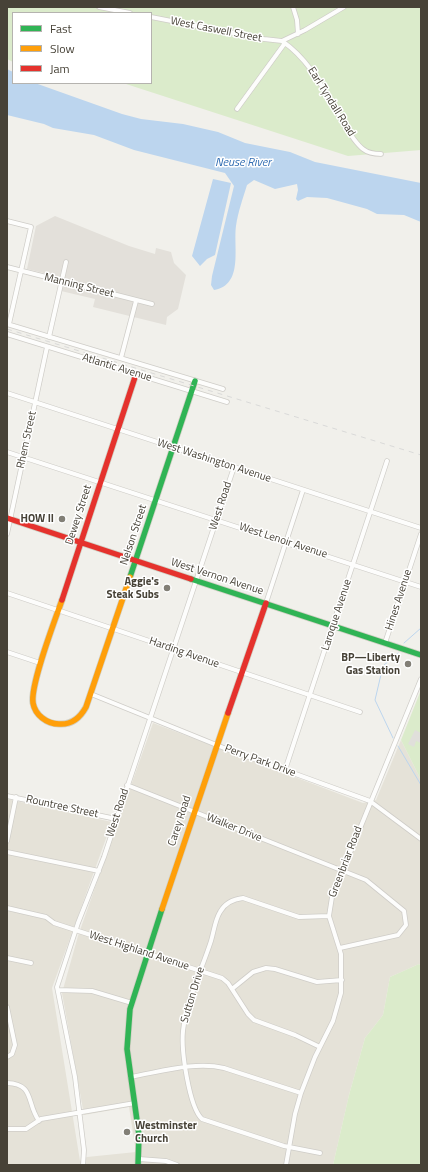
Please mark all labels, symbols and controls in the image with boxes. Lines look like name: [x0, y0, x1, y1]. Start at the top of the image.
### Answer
legend: [12, 12, 152, 84]
street label: West Caswell Street: [169, 15, 263, 45]
text: Fast: [50, 19, 72, 38]
text: Slow: [50, 39, 75, 58]
text: Jam: [50, 59, 70, 78]
street label: Earl Tyndall Road: [304, 65, 358, 139]
water label: Neuse River: [215, 156, 271, 170]
street label: Manning Street: [43, 271, 115, 301]
street label: Atlantic Avenue: [81, 351, 153, 385]
street label: Rhem Street: [14, 410, 40, 470]
street label: West Washington Avenue: [155, 436, 273, 486]
street label: West Road: [207, 480, 235, 532]
street label: Dewey Street: [63, 483, 95, 547]
street label: Nelson Street: [118, 503, 150, 567]
place label: HOW II: [20, 512, 54, 526]
marker: HOW II: [57, 514, 67, 524]
street label: West Lenoir Avenue: [237, 521, 329, 561]
street label: West Vernon Avenue: [169, 556, 265, 598]
street label: Hines Avenue: [383, 568, 415, 632]
place label: Aggie's Steak Subs: [107, 575, 159, 601]
street label: Laroque Avenue: [319, 578, 355, 652]
marker: Aggie's Steak Subs: [162, 583, 172, 593]
street label: Harding Avenue: [147, 635, 221, 671]
place label: BP—Liberty Gas Station: [341, 651, 400, 677]
marker: BP—Liberty Gas Station: [403, 659, 413, 669]
street label: Perry Park Drive: [223, 742, 297, 780]
street label: West Road: [104, 787, 132, 839]
street label: Rountree Street: [25, 793, 99, 821]
street label: Carey Road: [166, 794, 194, 848]
street label: Walker Drive: [204, 811, 264, 845]
street label: Greenbriar Road: [326, 825, 366, 899]
street label: West Highland Avenue: [87, 929, 191, 973]
street label: Sutton Drive: [178, 965, 208, 1025]
place label: Westminster Church: [135, 1119, 197, 1145]
marker: Westminster Church: [122, 1127, 132, 1137]

